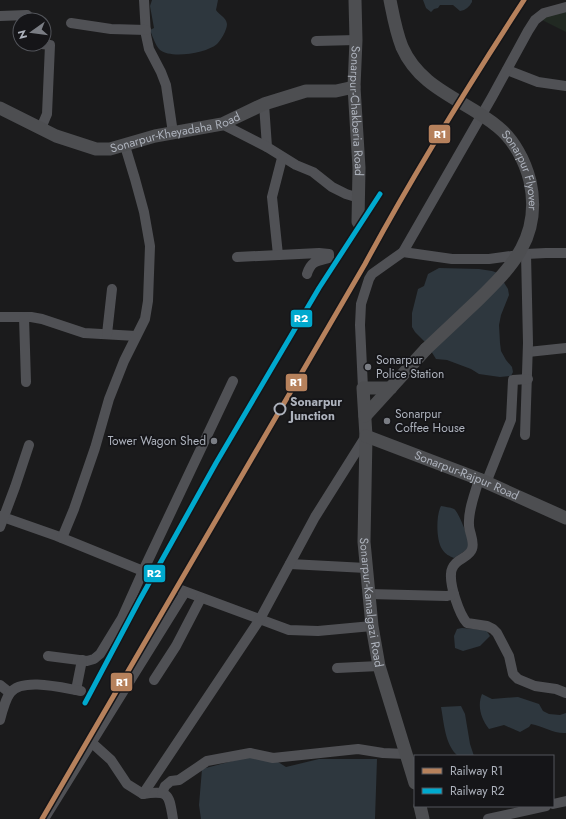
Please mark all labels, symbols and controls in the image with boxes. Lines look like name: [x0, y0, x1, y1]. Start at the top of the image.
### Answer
north arrow: [12, 12, 52, 52]
text: N: [13, 28, 31, 41]
street label: Sonarpur-Chakberia Road: [345, 45, 368, 176]
street label: Sonarpur-Kheyadaha Road: [108, 108, 243, 157]
line badge: R1: [428, 124, 451, 144]
text: R1: [434, 126, 446, 142]
street label: Sonarpur Flyover: [497, 126, 542, 212]
line badge: R2: [290, 309, 313, 328]
text: R2: [294, 310, 308, 326]
place label: Sonarpur Police Station: [376, 351, 444, 383]
marker: Sonarpur Police Station: [363, 362, 373, 372]
line badge: R1: [285, 373, 308, 392]
text: R1: [290, 374, 302, 390]
place label: Sonarpur Junction: [288, 393, 342, 425]
marker: Sonarpur Junction: [273, 402, 287, 416]
place label: Sonarpur Coffee House: [395, 405, 465, 437]
marker: Sonarpur Coffee House: [382, 416, 392, 426]
place label: Tower Wagon Shed: [108, 432, 206, 450]
marker: Tower Wagon Shed: [209, 436, 219, 446]
street label: Sonarpur-Rajpur Road: [412, 446, 522, 505]
street label: Sonarpur-Kamalgazi Road: [355, 537, 388, 669]
line badge: R2: [143, 564, 166, 583]
text: R2: [147, 565, 161, 581]
line badge: R1: [110, 672, 133, 692]
text: R1: [116, 674, 128, 690]
legend: [414, 755, 554, 807]
text: Railway R1: [450, 762, 503, 780]
text: Railway R2: [450, 782, 505, 800]

